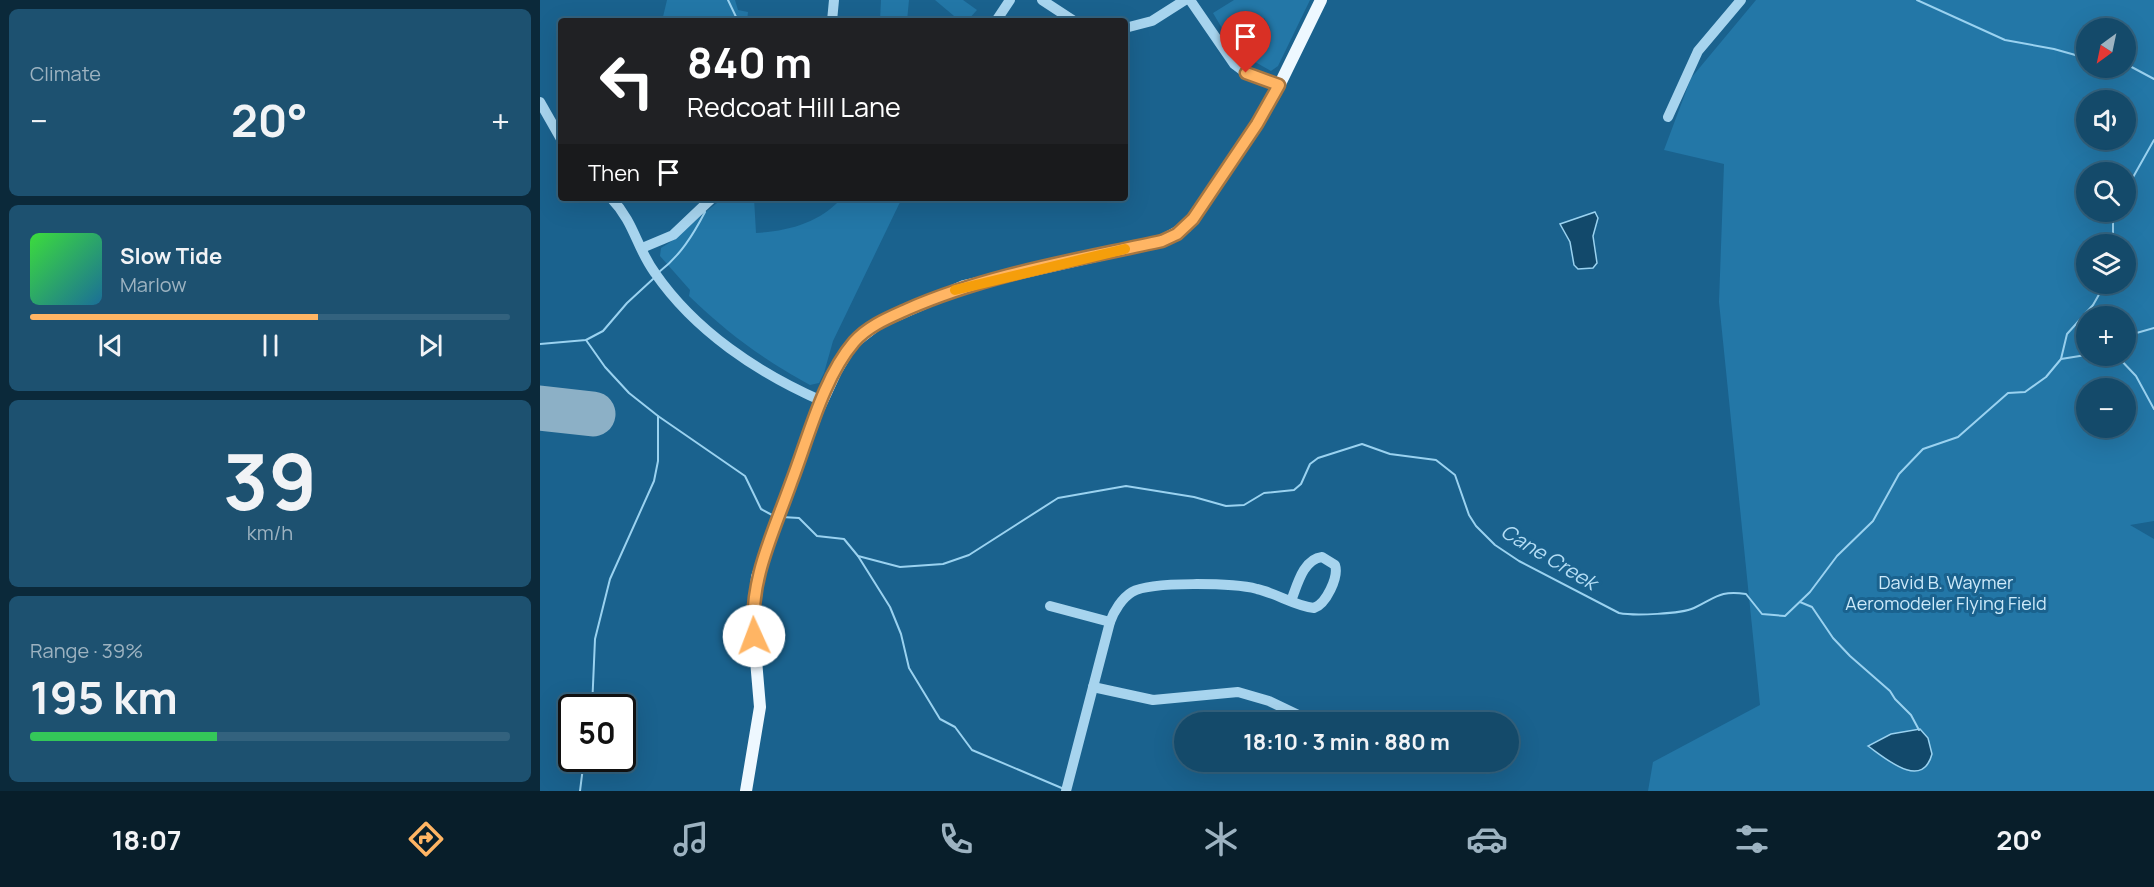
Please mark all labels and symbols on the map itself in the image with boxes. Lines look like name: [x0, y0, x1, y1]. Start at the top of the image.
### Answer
pin: [1220, 11, 1271, 73]
north arrow: [2076, 18, 2136, 78]
water label: Cane Creek: [1496, 517, 1605, 597]
park label: David B. Waymer Aeromodeler Flying Field: [1845, 570, 2047, 615]
position arrow: [722, 604, 786, 668]
speed limit sign: 50: [558, 694, 636, 772]

